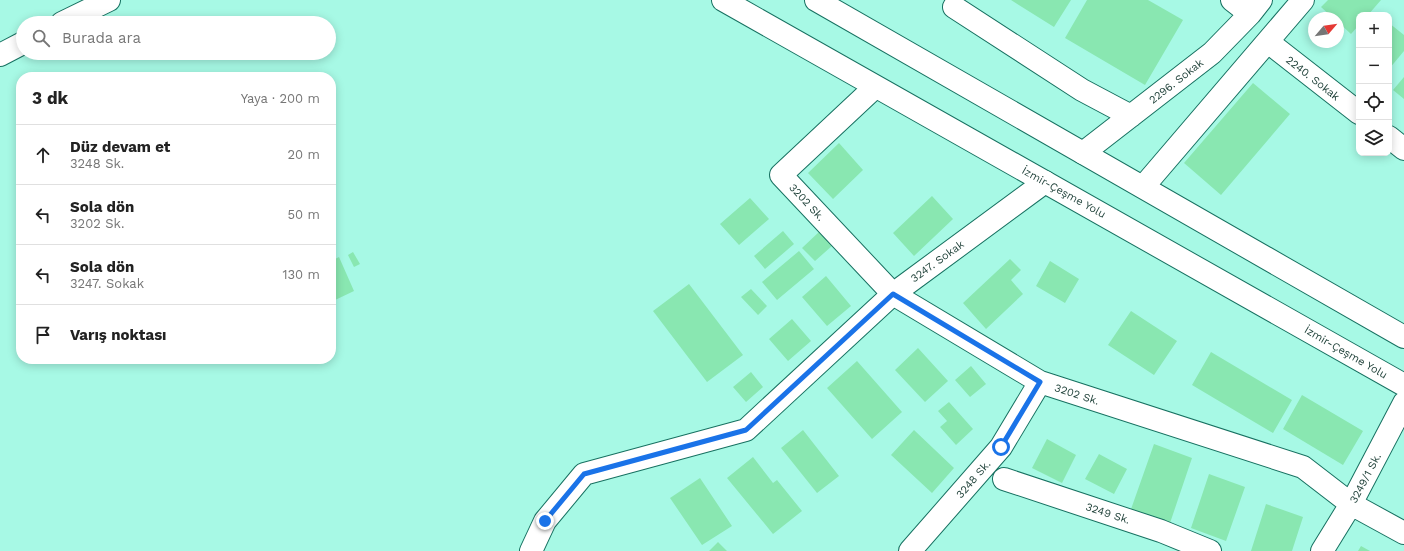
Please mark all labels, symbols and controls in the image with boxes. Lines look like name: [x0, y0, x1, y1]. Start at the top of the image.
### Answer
north arrow: [1308, 12, 1344, 48]
map controls: [1356, 12, 1392, 156]
button: +: [1356, 12, 1392, 48]
search box: [16, 16, 336, 60]
icon: search: [30, 27, 52, 49]
text: Burada ara: [62, 29, 141, 47]
button: −: [1356, 48, 1392, 84]
street label: 2240. Sokak: [1283, 53, 1342, 103]
street label: 2296. Sokak: [1147, 56, 1206, 107]
button: locate: [1356, 84, 1392, 120]
text: 3 dk: [32, 88, 68, 108]
text: Yaya · 200 m: [241, 91, 320, 106]
button: layers: [1356, 120, 1392, 156]
text: Düz devam et: [70, 138, 170, 156]
icon: ahead: [32, 144, 54, 166]
text: 20 m: [288, 147, 320, 162]
text: 3248 Sk.: [70, 156, 124, 171]
street label: İzmir-Çeşme Yolu: [1020, 163, 1108, 221]
street label: 3202 Sk.: [786, 181, 827, 224]
text: Sola dön: [70, 198, 134, 216]
icon: left: [32, 204, 54, 226]
text: 50 m: [288, 207, 320, 222]
text: 3202 Sk.: [70, 216, 124, 231]
street label: 3247. Sokak: [908, 238, 966, 285]
text: Sola dön: [70, 258, 134, 276]
icon: left: [32, 264, 54, 286]
text: 130 m: [282, 267, 320, 282]
text: 3247. Sokak: [70, 276, 144, 291]
street label: İzmir-Çeşme Yolu: [1302, 322, 1390, 382]
icon: arrive: [32, 324, 54, 346]
text: Varış noktası: [70, 326, 167, 344]
street label: 3202 Sk.: [1053, 381, 1101, 408]
route start: [992, 438, 1010, 456]
street label: 3249/1 Sk.: [1347, 451, 1384, 506]
street label: 3248 Sk.: [953, 458, 993, 501]
street label: 3249 Sk.: [1084, 500, 1132, 527]
route end: [536, 512, 554, 530]

